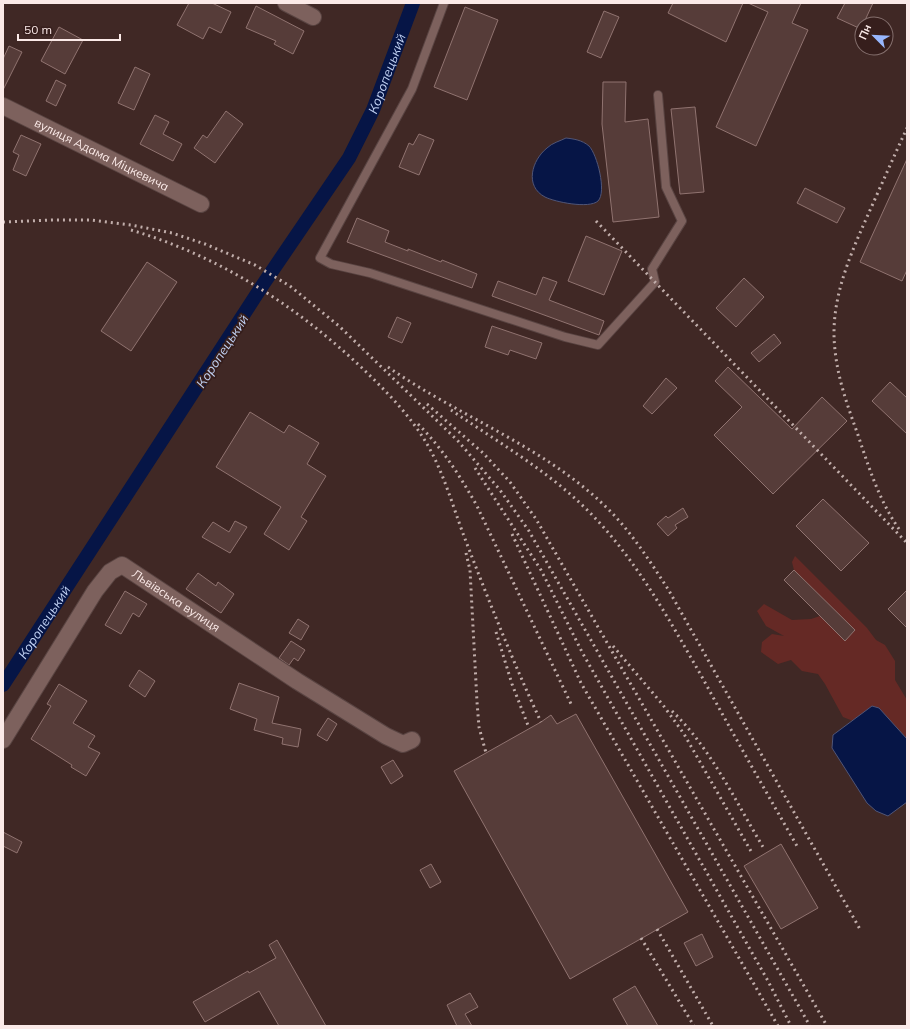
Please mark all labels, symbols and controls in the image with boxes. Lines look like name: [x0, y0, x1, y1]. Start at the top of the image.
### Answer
scale bar: [18, 16, 120, 42]
north arrow: [854, 16, 894, 56]
text: 50 m: [24, 22, 52, 37]
text: Пн: [855, 22, 874, 42]
water label: Коропецький: [364, 31, 409, 116]
street label: вулиця Адама Міцкевича: [32, 115, 171, 194]
water label: Коропецький: [192, 311, 252, 391]
street label: Львівська вулиця: [129, 566, 223, 635]
water label: Коропецький: [14, 582, 74, 662]

